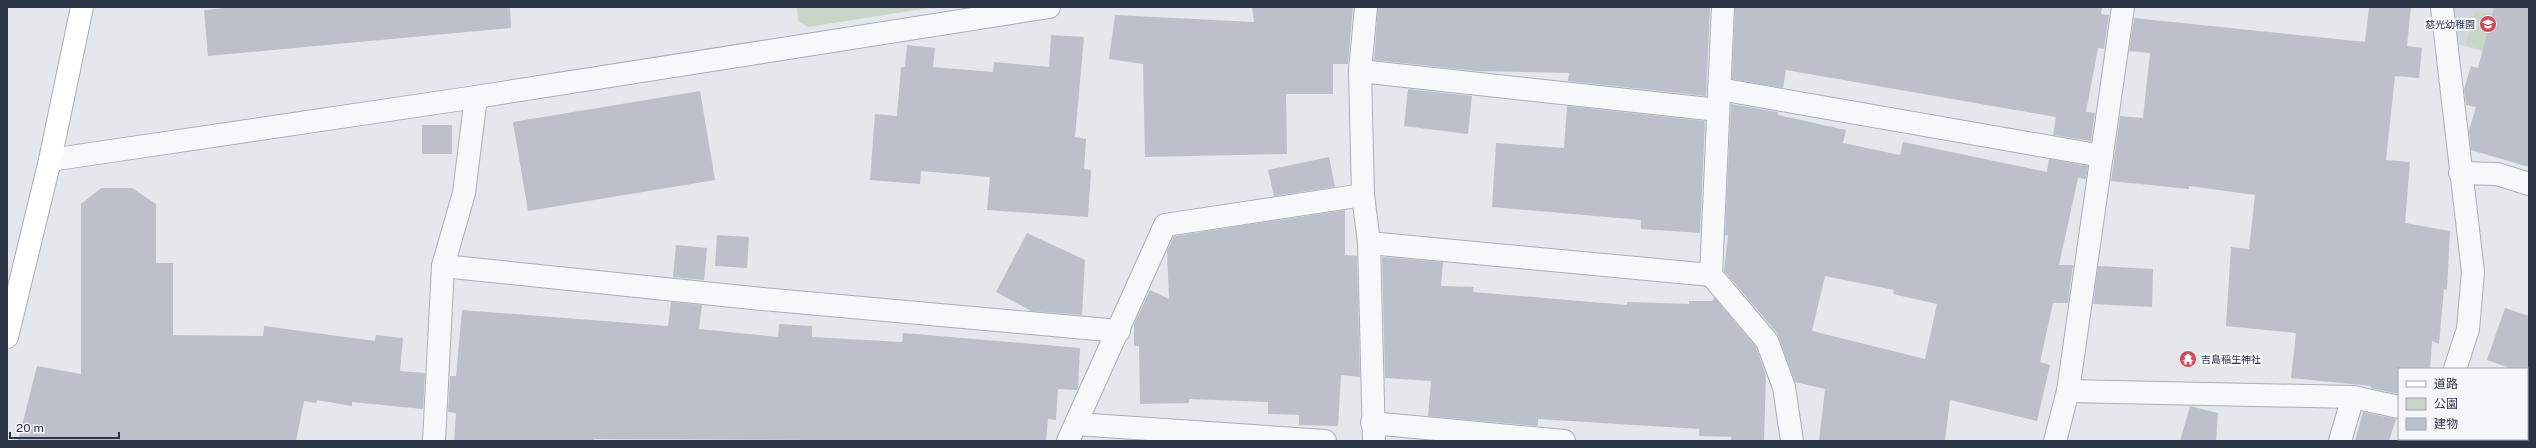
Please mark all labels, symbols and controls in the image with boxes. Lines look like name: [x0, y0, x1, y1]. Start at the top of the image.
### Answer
school or university icon: 慈光幼稚園: [2478, 14, 2498, 34]
place label: 慈光幼稚園: [2425, 18, 2475, 30]
temple icon: 吉島稲生神社: [2178, 349, 2198, 369]
place label: 吉島稲生神社: [2201, 353, 2261, 365]
legend: [2398, 368, 2528, 440]
text: 道路: [2434, 377, 2458, 391]
text: 公園: [2434, 397, 2458, 411]
scale bar: [10, 414, 119, 440]
text: 建物: [2434, 417, 2458, 431]
text: 20 m: [16, 421, 44, 435]

